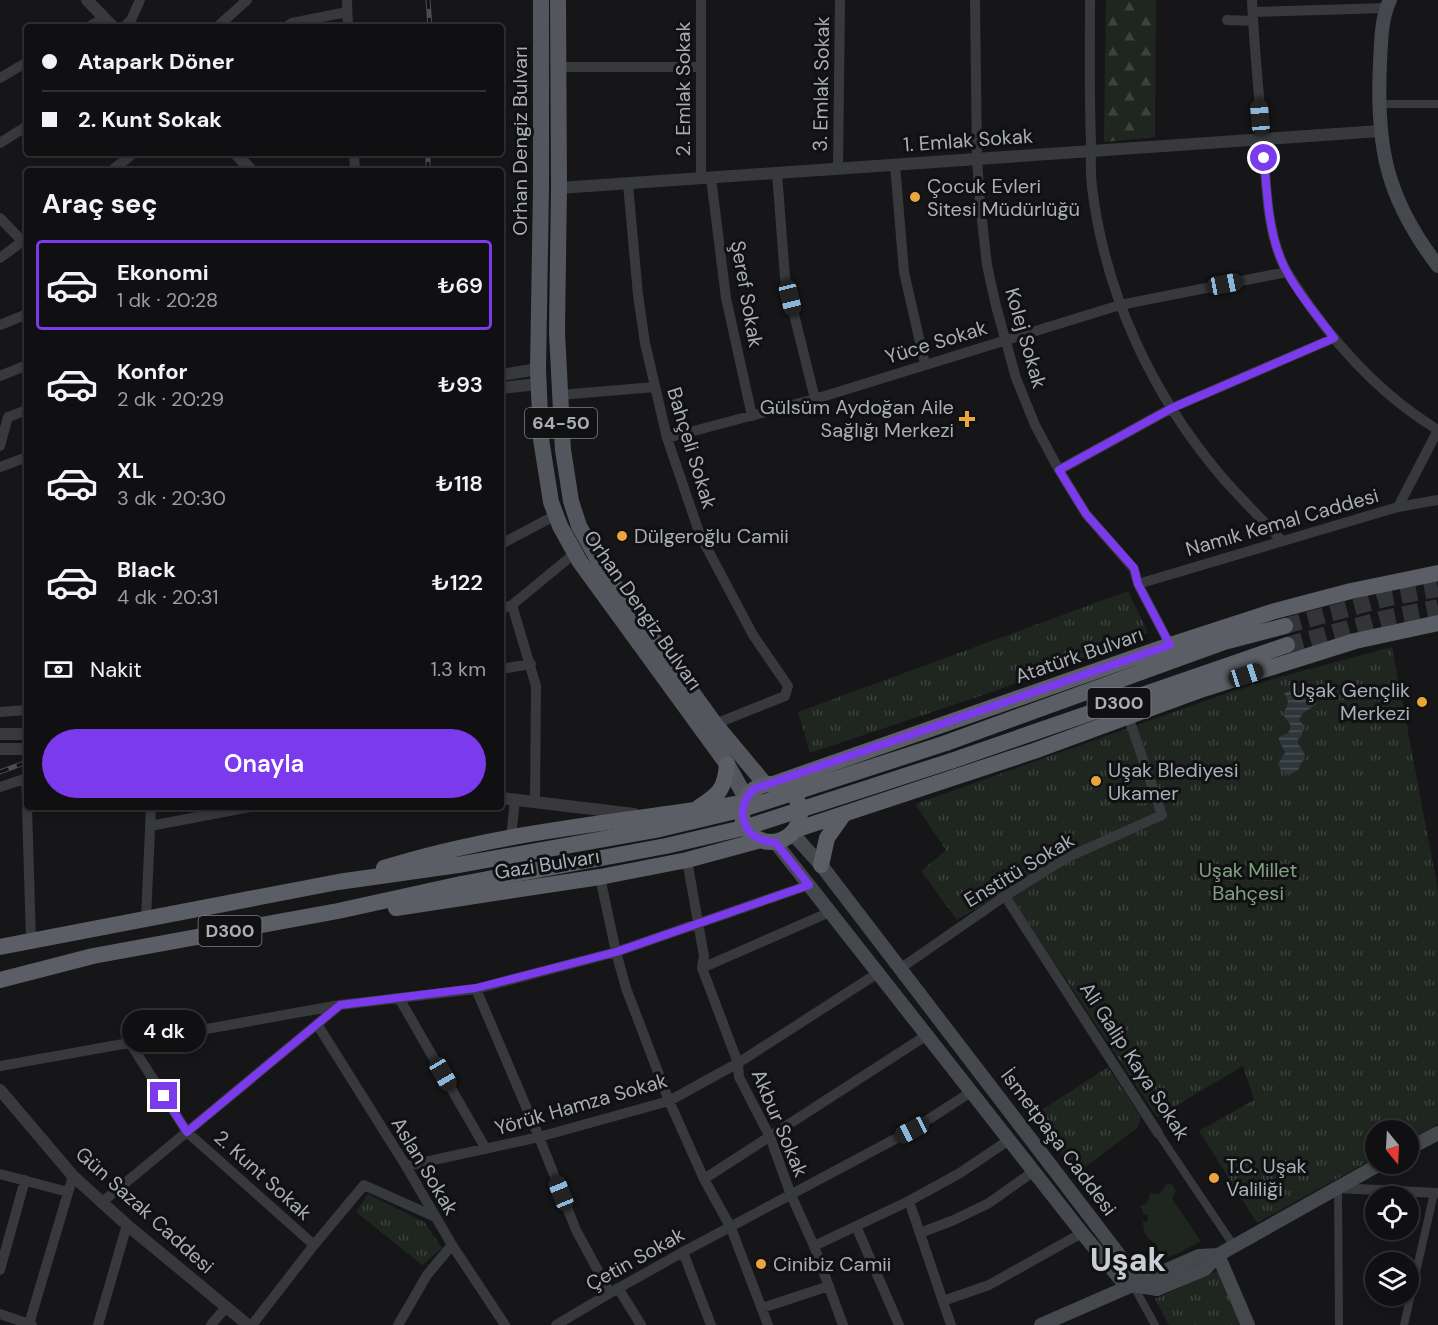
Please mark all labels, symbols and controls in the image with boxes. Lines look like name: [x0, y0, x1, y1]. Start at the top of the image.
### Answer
street label: 3. Emlak Sokak: [807, 16, 835, 152]
street label: 2. Emlak Sokak: [670, 21, 696, 157]
street label: Orhan Dengiz Bulvarı: [507, 46, 533, 236]
text: Atapark Döner: [78, 47, 234, 76]
car: [1249, 98, 1271, 136]
text: 2. Kunt Sokak: [78, 105, 222, 134]
street label: 1. Emlak Sokak: [902, 123, 1034, 157]
route start: [1250, 144, 1277, 171]
place label: Çocuk Evleri Sitesi Müdürlüğü: [927, 173, 1080, 222]
text: Araç seç: [42, 186, 158, 221]
marker: Çocuk Evleri Sitesi Müdürlüğü: [908, 190, 922, 204]
street label: Şeref Sokak: [725, 239, 769, 349]
icon: car: [45, 258, 99, 312]
text: Ekonomi: [117, 258, 209, 287]
text: ₺69: [437, 271, 483, 300]
car: [1206, 272, 1244, 296]
car: [777, 278, 803, 318]
street label: Kolej Sokak: [999, 285, 1053, 391]
text: 1 dk · 20:28: [117, 287, 218, 313]
street label: Yüce Sokak: [882, 314, 990, 370]
icon: car: [45, 357, 99, 411]
text: Konfor: [117, 357, 188, 386]
text: ₺93: [438, 370, 483, 399]
street label: Bahçeli Sokak: [661, 384, 723, 512]
text: 2 dk · 20:29: [117, 386, 224, 412]
place label: Gülsüm Aydoğan Aile Sağlığı Merkezi: [760, 394, 954, 443]
road number: 64-50: [525, 408, 597, 438]
marker: Gülsüm Aydoğan Aile Sağlığı Merkezi: [958, 410, 976, 428]
icon: car: [45, 456, 99, 510]
text: XL: [117, 456, 144, 485]
text: ₺118: [436, 469, 483, 498]
street label: Namık Kemal Caddesi: [1183, 482, 1381, 562]
text: 3 dk · 20:30: [117, 485, 226, 511]
place label: Dülgeroğlu Camii: [634, 523, 789, 549]
street label: Orhan Dengiz Bulvarı: [578, 525, 708, 695]
marker: Dülgeroğlu Camii: [615, 529, 629, 543]
icon: car: [45, 555, 99, 609]
text: Black: [117, 555, 176, 584]
text: ₺122: [432, 568, 483, 597]
text: 4 dk · 20:31: [117, 584, 218, 610]
street label: Atatürk Bulvarı: [1012, 621, 1146, 689]
icon: cash: [42, 653, 75, 686]
text: Nakit: [90, 655, 142, 684]
text: 1.3 km: [431, 656, 486, 682]
car: [1226, 661, 1266, 689]
place label: Uşak Gençlik Merkezi: [1292, 677, 1410, 726]
road number: D300: [1088, 688, 1150, 718]
marker: Uşak Gençlik Merkezi: [1415, 695, 1429, 709]
button: Onayla: [42, 729, 486, 798]
place label: Uşak Blediyesi Ukamer: [1108, 757, 1238, 806]
marker: Uşak Blediyesi Ukamer: [1089, 774, 1103, 788]
street label: Enstitü Sokak: [959, 827, 1079, 913]
street label: Gazi Bulvarı: [493, 843, 601, 885]
park label: Uşak Millet Bahçesi: [1199, 857, 1297, 906]
road number: D300: [198, 916, 262, 946]
street label: Ali Galip Kaya Sokak: [1074, 977, 1196, 1145]
callout: 4 dk: [122, 1009, 206, 1051]
text: 4 dk: [143, 1018, 185, 1044]
car: [426, 1054, 460, 1094]
street label: İsmetpaşa Caddesi: [995, 1063, 1123, 1221]
street label: Akbur Sokak: [746, 1065, 814, 1181]
street label: Yörük Hamza Sokak: [492, 1067, 670, 1141]
route end: [150, 1082, 177, 1109]
street label: Aslan Sokak: [386, 1112, 464, 1220]
car: [892, 1114, 932, 1146]
north arrow: [1365, 1120, 1419, 1174]
map controls: [1365, 1120, 1419, 1306]
street label: 2. Kunt Sokak: [209, 1124, 317, 1226]
street label: Gün Sazak Caddesi: [70, 1141, 220, 1279]
place label: T.C. Uşak Valiliği: [1226, 1153, 1307, 1202]
marker: T.C. Uşak Valiliği: [1207, 1171, 1221, 1185]
car: [546, 1173, 576, 1213]
button: locate: [1365, 1186, 1419, 1240]
street label: Çetin Sokak: [581, 1221, 689, 1297]
district label: Uşak: [1090, 1239, 1167, 1281]
place label: Cinibiz Camii: [773, 1251, 891, 1277]
button: layers: [1365, 1252, 1419, 1306]
marker: Cinibiz Camii: [754, 1257, 768, 1271]

